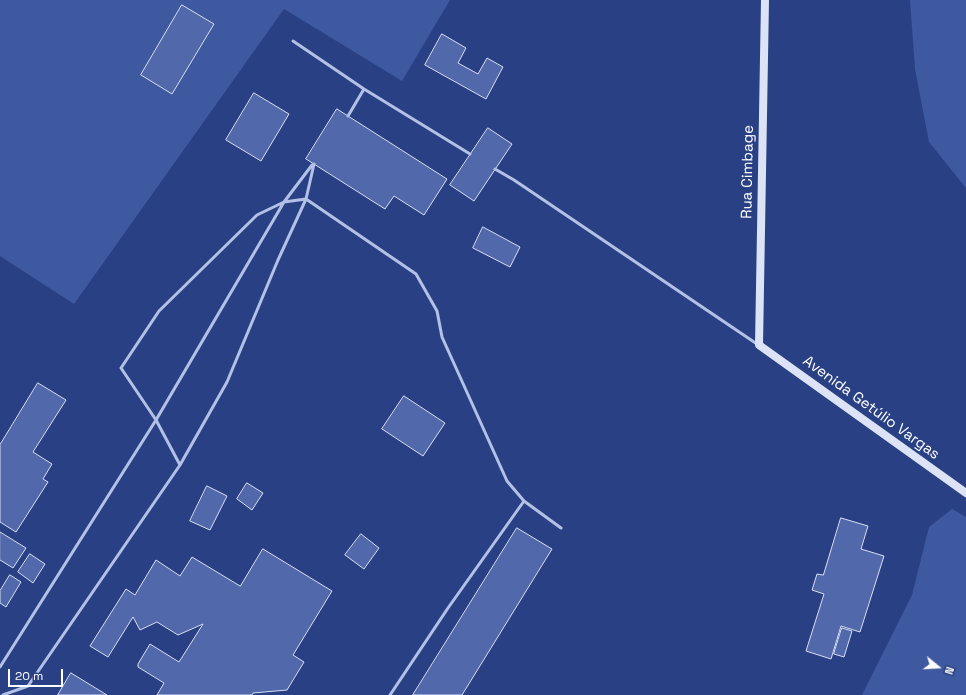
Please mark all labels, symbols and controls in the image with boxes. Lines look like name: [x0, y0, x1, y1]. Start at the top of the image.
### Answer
street label: Rua Cimbage: [738, 125, 758, 219]
street label: Avenida Getúlio Vargas: [799, 352, 943, 464]
north arrow: [918, 647, 958, 687]
scale bar: [10, 661, 65, 687]
text: N: [942, 665, 957, 676]
text: 20 m: [15, 668, 43, 684]

